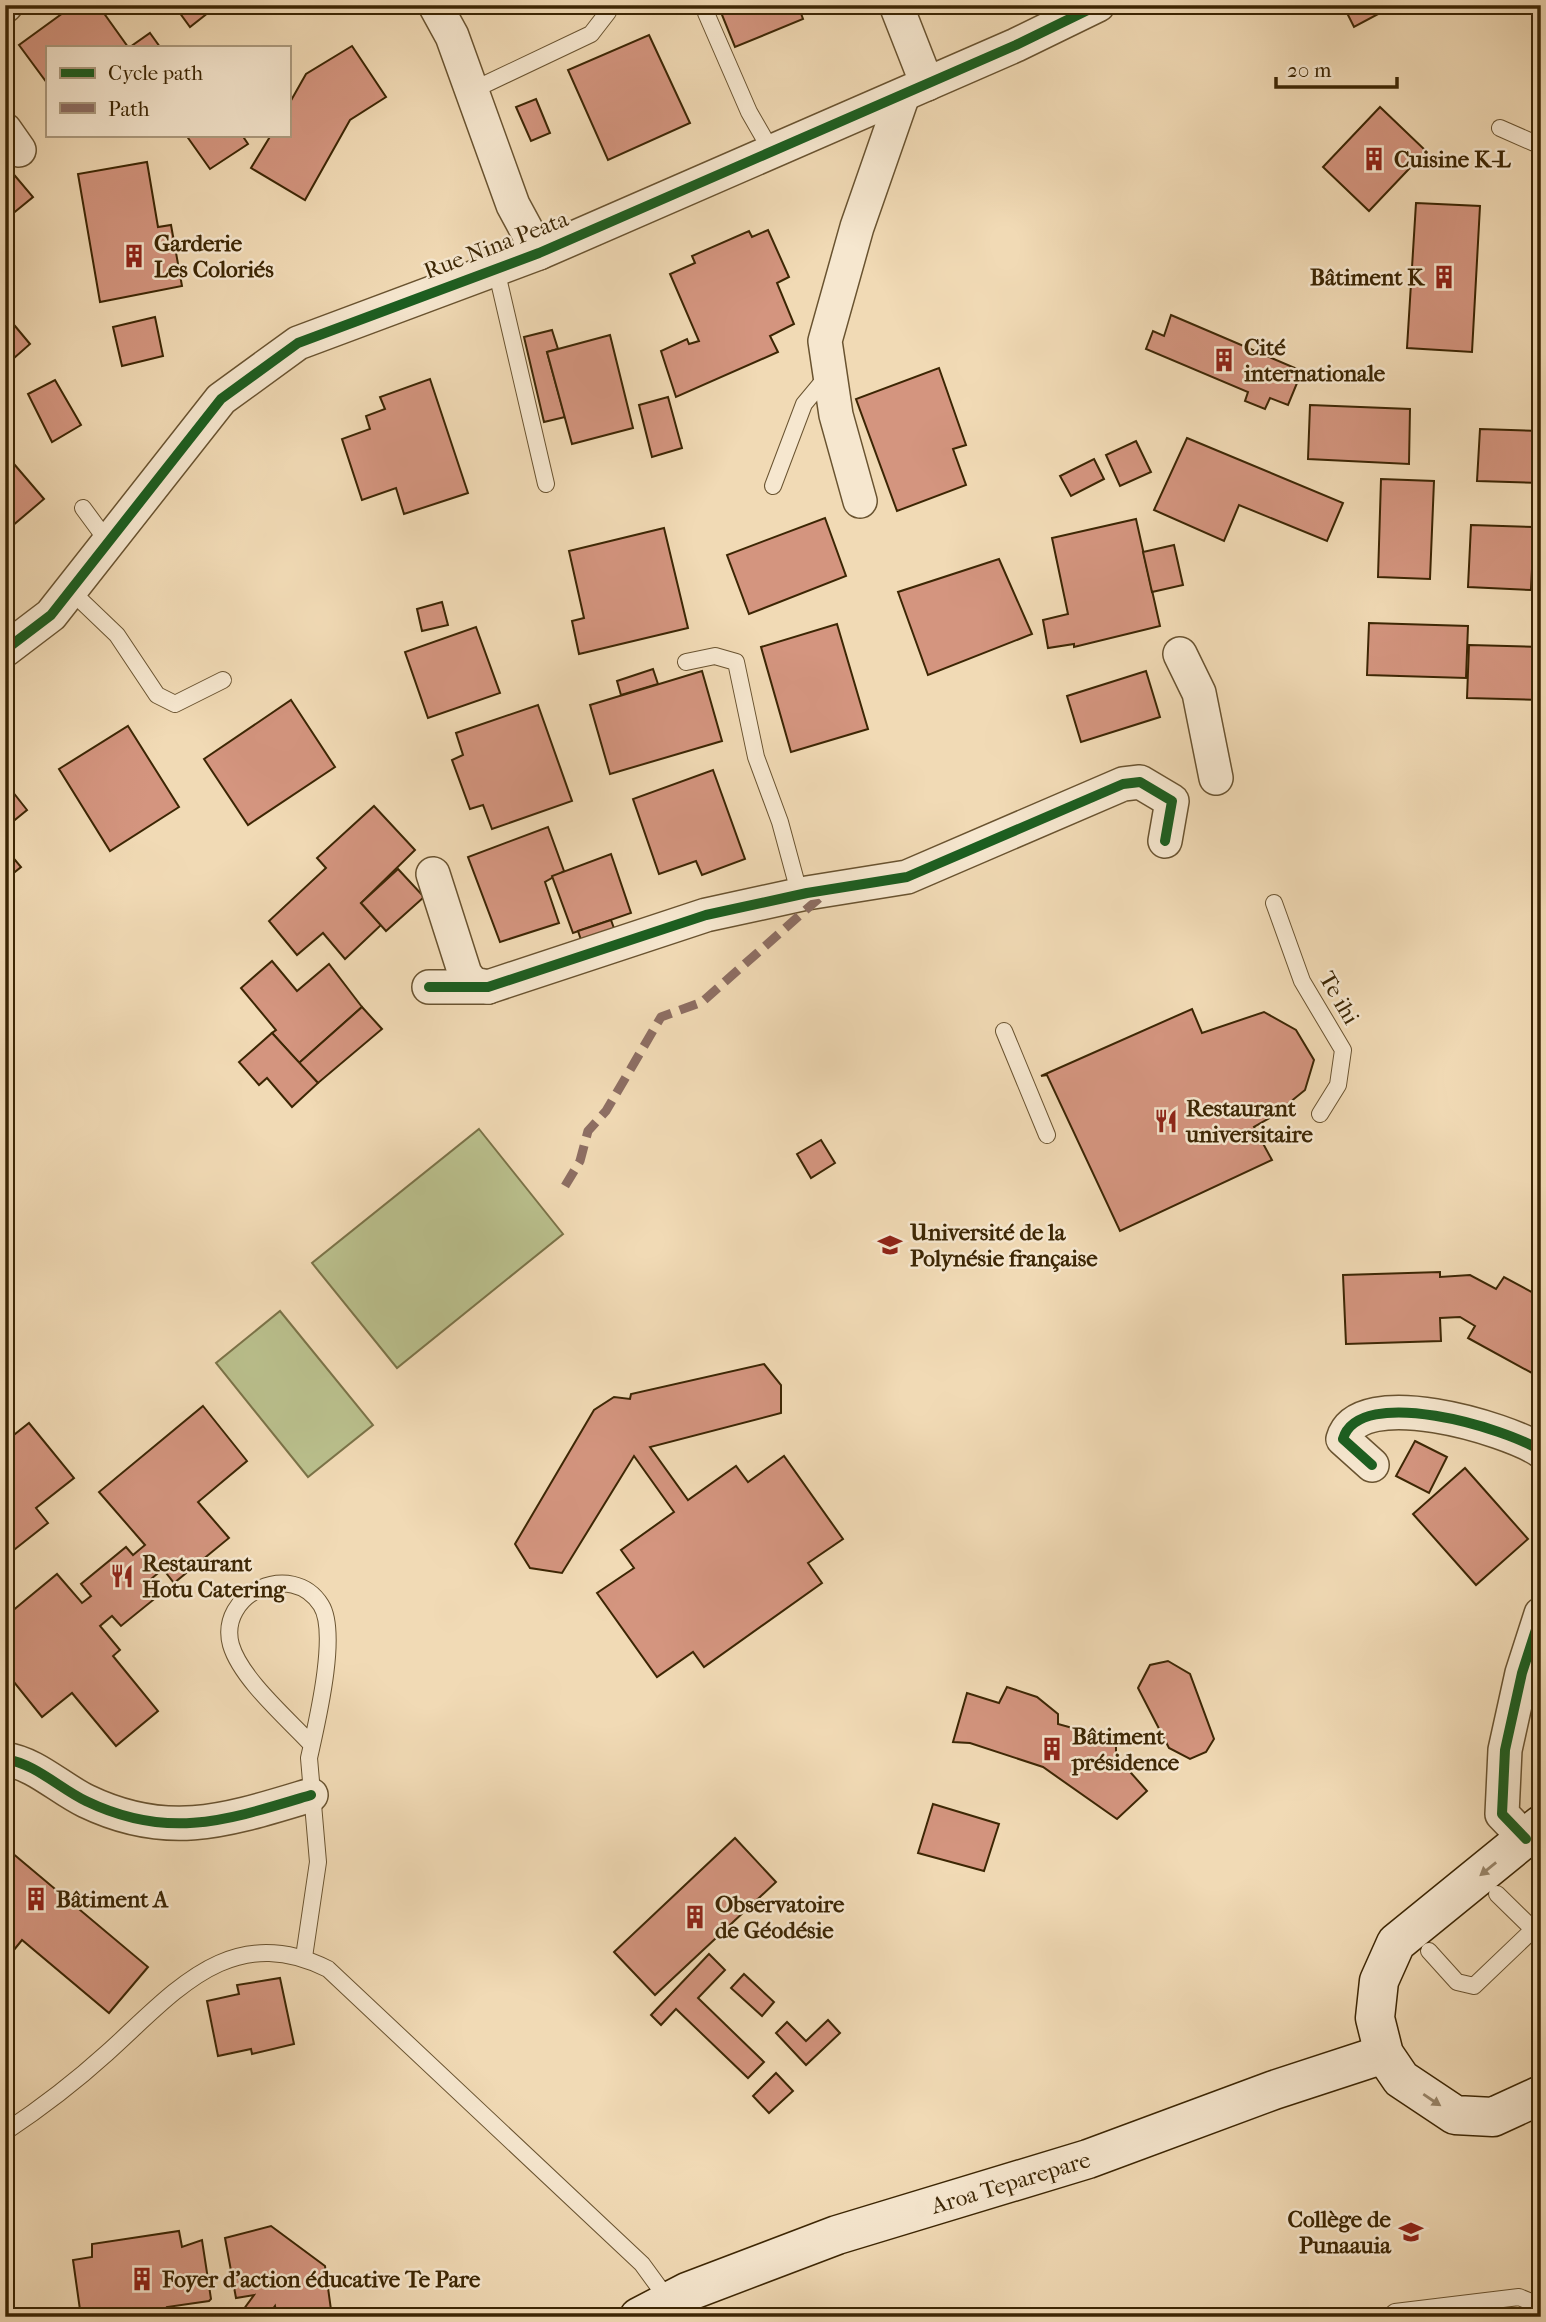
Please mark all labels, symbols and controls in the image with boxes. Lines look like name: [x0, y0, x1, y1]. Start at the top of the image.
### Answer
legend: [46, 46, 290, 136]
scale bar: [1276, 46, 1397, 90]
text: 20 m: [1287, 58, 1332, 82]
text: Cycle path: [108, 61, 203, 85]
text: Path: [108, 97, 150, 121]
building icon: Cuisine K-L: [1360, 145, 1388, 173]
place label: Cuisine K-L: [1394, 146, 1512, 173]
street label: Rue Nina Peata: [420, 205, 572, 285]
place label: Garderie Les Coloriés: [154, 230, 274, 283]
building icon: Garderie Les Coloriés: [120, 242, 148, 270]
building icon: Bâtiment K: [1430, 263, 1458, 291]
place label: Bâtiment K: [1310, 264, 1426, 291]
place label: Cité internationale: [1243, 334, 1386, 387]
building icon: Cité internationale: [1210, 346, 1238, 374]
street label: Te ihi: [1313, 967, 1365, 1029]
place label: Restaurant universitaire: [1185, 1095, 1313, 1148]
restaurant icon: Restaurant universitaire: [1152, 1107, 1180, 1135]
place label: Université de la Polynésie française: [909, 1219, 1098, 1272]
school or university icon: Université de la Polynésie française: [876, 1231, 904, 1259]
place label: Restaurant Hotu Catering: [142, 1550, 286, 1603]
restaurant icon: Restaurant Hotu Catering: [108, 1562, 136, 1590]
place label: Bâtiment présidence: [1071, 1723, 1180, 1776]
building icon: Bâtiment présidence: [1038, 1735, 1066, 1763]
one-way arrow: [1480, 1861, 1498, 1876]
building icon: Bâtiment A: [22, 1885, 50, 1913]
place label: Bâtiment A: [56, 1886, 169, 1913]
place label: Observatoire de Géodésie: [715, 1891, 845, 1944]
building icon: Observatoire de Géodésie: [681, 1903, 709, 1931]
one-way arrow: [1423, 2093, 1442, 2106]
street label: Aroa Teparepare: [927, 2146, 1094, 2220]
place label: Collège de Punaauia: [1288, 2206, 1392, 2259]
school or university icon: Collège de Punaauia: [1397, 2218, 1425, 2246]
building icon: Foyer d'action éducative Te Pare: [128, 2265, 156, 2293]
place label: Foyer d'action éducative Te Pare: [161, 2266, 481, 2293]

